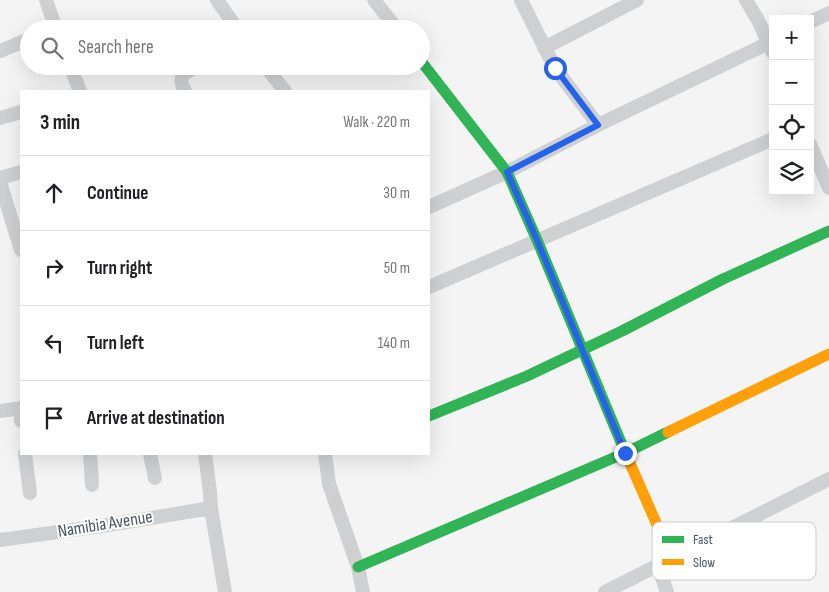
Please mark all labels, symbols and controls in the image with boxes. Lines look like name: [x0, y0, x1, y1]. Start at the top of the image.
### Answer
map controls: [769, 15, 814, 195]
button: +: [769, 15, 814, 60]
search box: [20, 20, 430, 75]
icon: search: [38, 34, 66, 62]
text: Search here: [78, 36, 154, 59]
route start: [544, 57, 567, 80]
button: −: [769, 60, 814, 105]
button: locate: [769, 105, 814, 150]
text: 3 min: [40, 110, 80, 135]
text: Walk · 220 m: [343, 113, 410, 132]
button: layers: [769, 150, 814, 195]
icon: ahead: [40, 179, 68, 207]
text: Continue: [87, 182, 148, 205]
text: 30 m: [383, 184, 410, 203]
icon: right: [40, 254, 68, 282]
text: Turn right: [87, 257, 152, 280]
text: 50 m: [384, 259, 410, 278]
icon: left: [40, 329, 68, 357]
text: Turn left: [87, 332, 144, 355]
text: 140 m: [378, 334, 410, 353]
icon: arrive: [40, 404, 68, 432]
text: Arrive at destination: [87, 407, 225, 430]
route end: [614, 442, 637, 465]
street label: Namibia Avenue: [56, 506, 154, 542]
legend: [652, 522, 816, 580]
text: Fast: [693, 531, 713, 548]
text: Slow: [693, 554, 715, 571]

